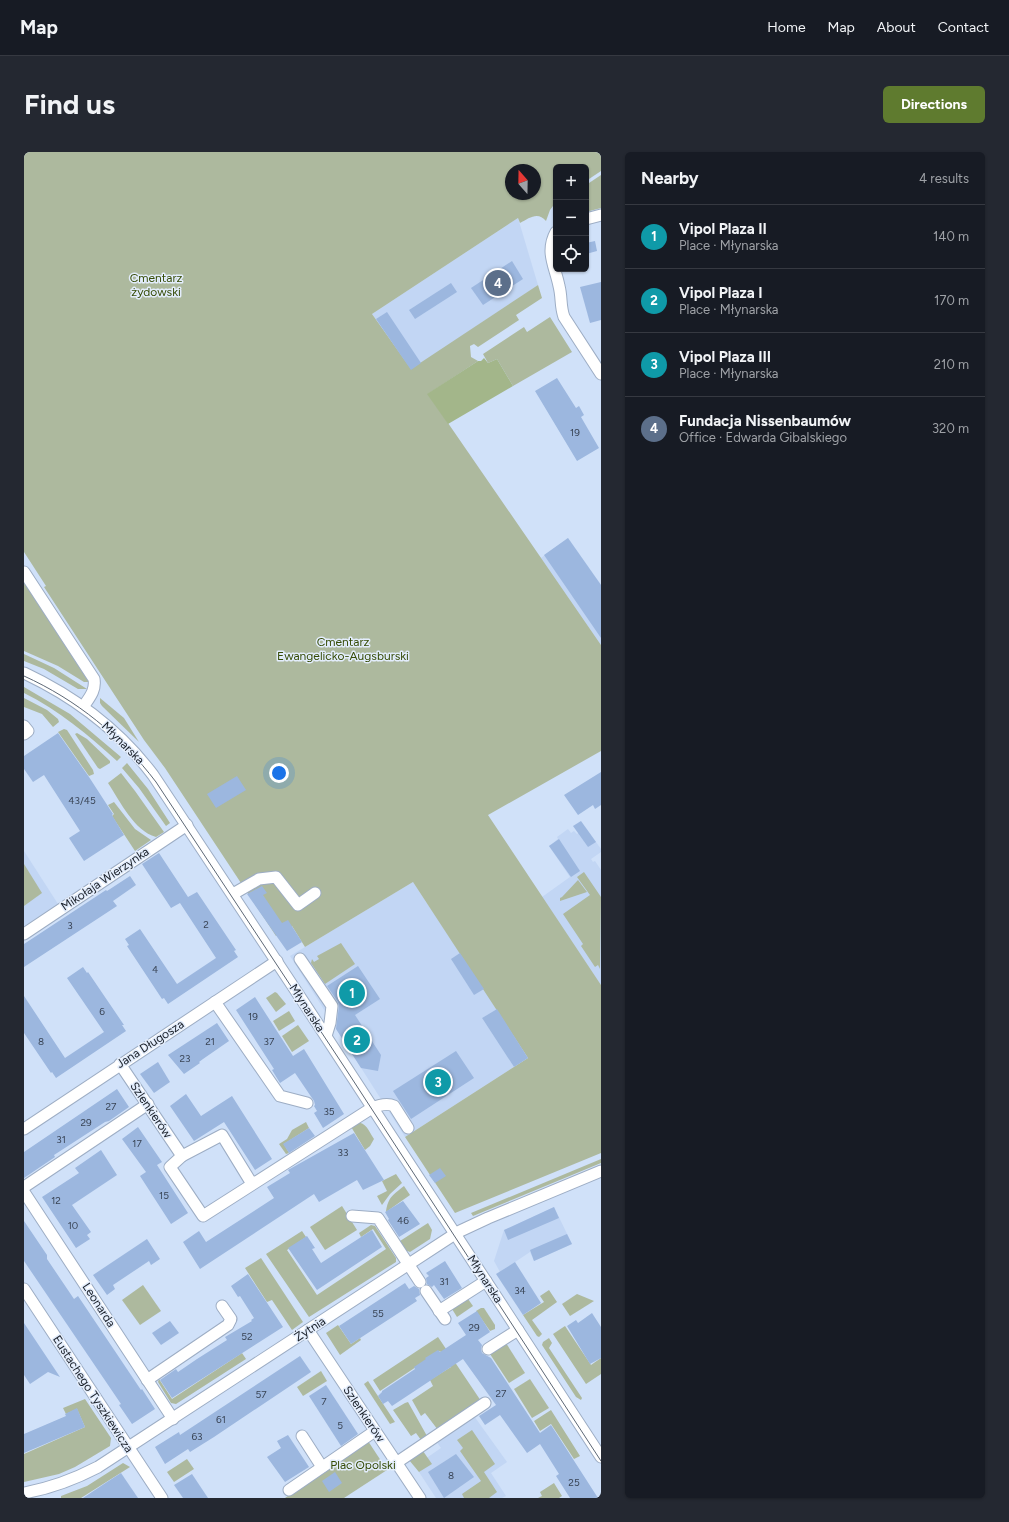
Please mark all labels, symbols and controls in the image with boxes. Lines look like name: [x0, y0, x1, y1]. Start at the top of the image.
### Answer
text: Map: [20, 16, 58, 39]
text: Home: [767, 19, 806, 36]
text: Map: [828, 19, 855, 36]
text: About: [877, 19, 916, 36]
text: Contact: [938, 19, 989, 36]
button: Directions: [883, 86, 985, 123]
text: Find us: [24, 87, 115, 121]
north arrow: [505, 164, 541, 200]
map controls: [553, 164, 589, 272]
button: +: [553, 164, 589, 200]
text: Nearby: [641, 168, 699, 188]
text: 4 results: [919, 171, 969, 186]
button: −: [553, 200, 589, 236]
text: Vipol Plaza II: [679, 220, 767, 238]
text: 1: [651, 229, 657, 244]
text: 140 m: [933, 229, 969, 244]
button: locate: [553, 236, 589, 272]
text: Place · Młynarska: [679, 238, 779, 253]
pin: 4: [485, 268, 511, 298]
park label: Cmentarz żydowski: [130, 271, 182, 299]
text: Vipol Plaza I: [679, 284, 763, 302]
text: 2: [650, 293, 658, 308]
text: 170 m: [934, 293, 969, 308]
text: Place · Młynarska: [679, 302, 779, 317]
text: Vipol Plaza III: [679, 348, 771, 366]
text: 3: [650, 357, 658, 372]
text: 210 m: [934, 357, 969, 372]
text: Place · Młynarska: [679, 366, 779, 381]
text: Fundacja Nissenbaumów: [679, 412, 851, 430]
text: 4: [650, 421, 658, 436]
text: 320 m: [932, 421, 969, 436]
house number: 19: [570, 426, 580, 439]
text: Office · Edwarda Gibalskiego: [679, 430, 847, 445]
park label: Cmentarz Ewangelicko-Augsburski: [277, 635, 409, 663]
street label: Młynarska: [99, 719, 147, 767]
your location: [269, 763, 289, 783]
house number: 43/45: [68, 794, 96, 807]
street label: Mikołaja Wierzynka: [58, 844, 152, 914]
house number: 2: [203, 918, 209, 931]
house number: 3: [67, 919, 73, 932]
house number: 4: [152, 963, 158, 976]
pin: 1: [339, 978, 365, 1008]
street label: Młynarska: [286, 981, 328, 1035]
house number: 6: [99, 1005, 105, 1018]
house number: 19: [248, 1010, 258, 1023]
street label: Jana Długosza: [113, 1017, 187, 1071]
pin: 2: [344, 1025, 370, 1055]
house number: 8: [38, 1035, 44, 1048]
house number: 21: [205, 1035, 215, 1048]
house number: 37: [264, 1035, 275, 1048]
house number: 23: [179, 1052, 191, 1065]
pin: 3: [425, 1067, 451, 1097]
street label: Szlenkierów: [127, 1079, 175, 1141]
house number: 27: [106, 1100, 117, 1113]
house number: 35: [323, 1105, 335, 1118]
house number: 29: [80, 1116, 92, 1129]
house number: 31: [56, 1133, 66, 1146]
house number: 17: [132, 1137, 142, 1150]
house number: 33: [338, 1146, 348, 1159]
house number: 15: [159, 1189, 169, 1202]
house number: 12: [51, 1194, 61, 1207]
house number: 46: [397, 1214, 409, 1227]
house number: 10: [68, 1219, 78, 1232]
street label: Młynarska: [464, 1252, 506, 1306]
house number: 31: [439, 1275, 449, 1288]
street label: Leonarda: [80, 1280, 118, 1330]
house number: 34: [514, 1284, 526, 1297]
house number: 55: [372, 1307, 384, 1320]
street label: Żytnia: [292, 1314, 328, 1344]
house number: 29: [468, 1321, 480, 1334]
house number: 52: [241, 1330, 253, 1343]
street label: Eustachego Tyszkiewicza: [50, 1333, 136, 1455]
street label: Szlenkierów: [340, 1383, 388, 1445]
house number: 27: [496, 1387, 507, 1400]
house number: 57: [255, 1388, 267, 1401]
house number: 7: [321, 1395, 327, 1408]
house number: 61: [216, 1413, 226, 1426]
house number: 5: [337, 1419, 343, 1432]
house number: 63: [191, 1430, 203, 1443]
park label: Plac Opolski: [330, 1458, 396, 1472]
house number: 8: [448, 1469, 454, 1482]
house number: 25: [568, 1476, 580, 1489]

